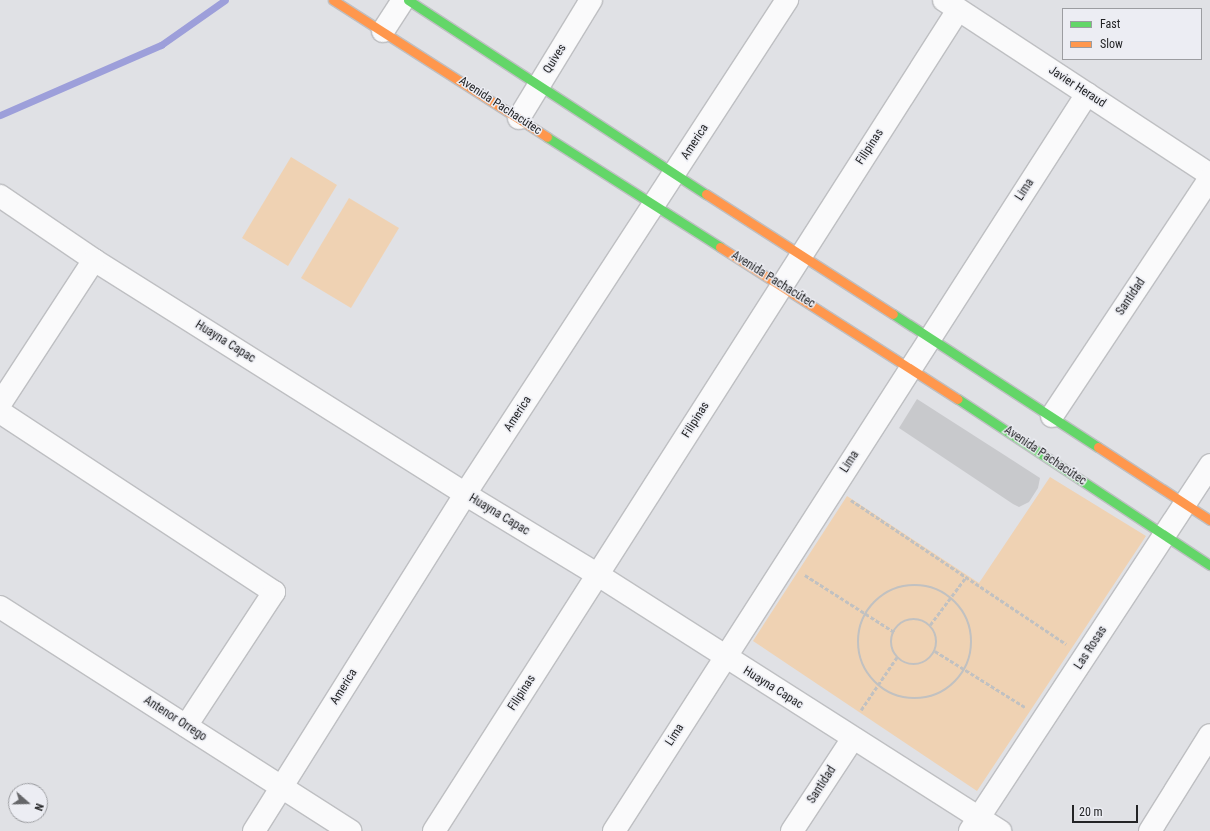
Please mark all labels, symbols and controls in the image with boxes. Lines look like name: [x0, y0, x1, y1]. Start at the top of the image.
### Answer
legend: [1062, 8, 1202, 60]
text: Fast: [1100, 17, 1120, 31]
text: Slow: [1100, 37, 1123, 51]
street label: Quives: [540, 42, 570, 76]
street label: Javier Heraud: [1046, 63, 1108, 111]
street label: Avenida Pachacútec: [456, 74, 544, 138]
street label: America: [678, 122, 712, 162]
street label: Filipinas: [853, 126, 887, 168]
street label: Lima: [1013, 176, 1037, 204]
street label: Avenida Pachacútec: [729, 249, 817, 311]
street label: Santidad: [1113, 276, 1149, 318]
street label: Huayna Capac: [192, 318, 258, 366]
street label: America: [501, 394, 535, 434]
street label: Filipinas: [679, 399, 713, 441]
street label: Avenida Pachacútec: [1001, 423, 1089, 489]
street label: Lima: [838, 448, 862, 476]
street label: Huayna Capac: [466, 491, 532, 539]
street label: Las Rosas: [1072, 624, 1110, 672]
street label: Huayna Capac: [740, 664, 806, 712]
street label: America: [327, 667, 361, 707]
street label: Filipinas: [505, 672, 539, 714]
street label: Antenor Orrego: [141, 693, 209, 745]
street label: Lima: [663, 721, 687, 749]
street label: Santidad: [805, 764, 839, 806]
north arrow: [8, 783, 48, 823]
scale bar: [1074, 797, 1140, 823]
text: N: [32, 802, 46, 812]
text: 20 m: [1079, 805, 1103, 819]

